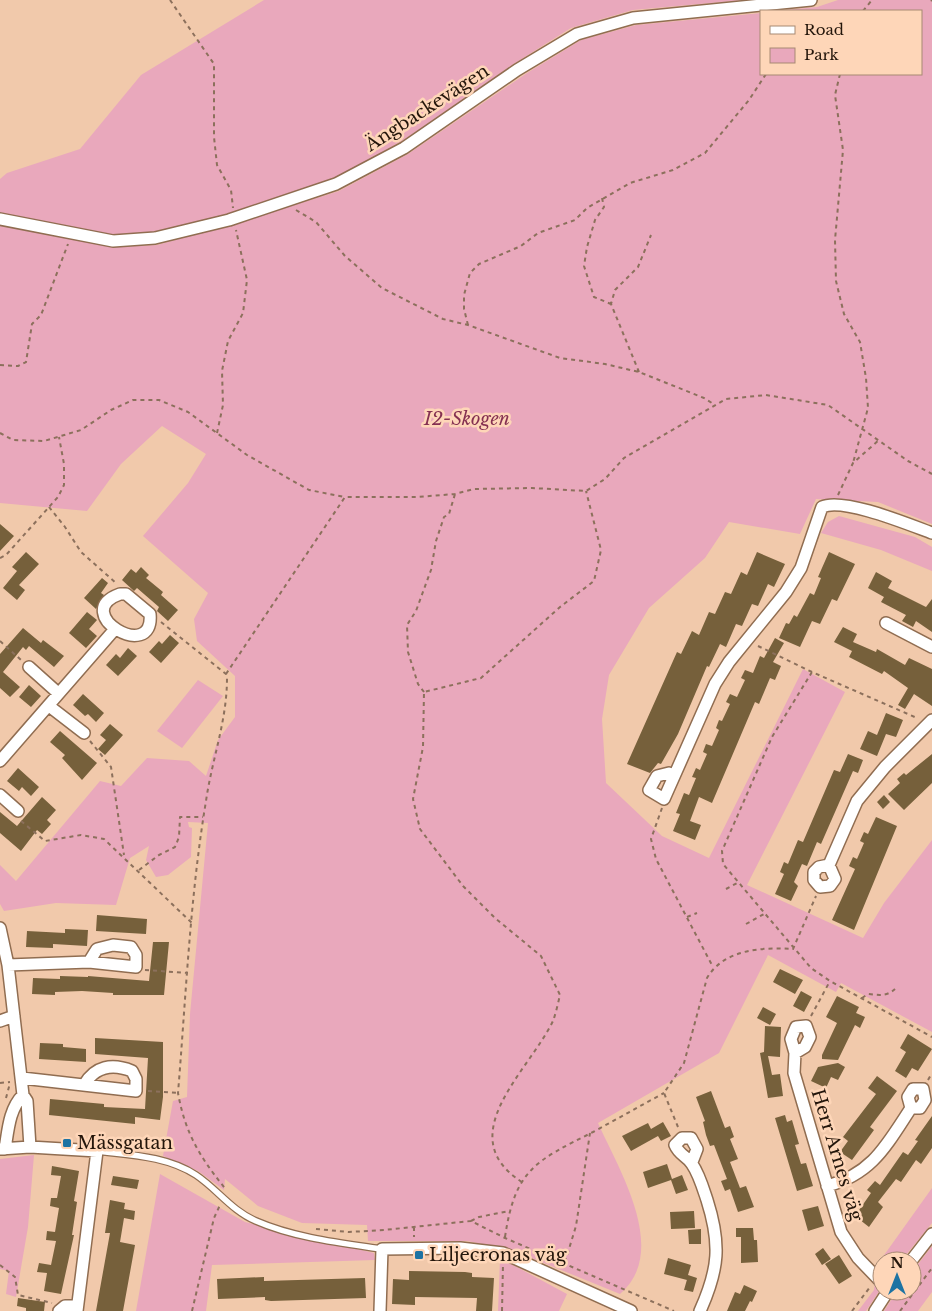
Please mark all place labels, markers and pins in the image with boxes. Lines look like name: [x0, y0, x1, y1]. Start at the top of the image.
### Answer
place label: Mässgatan: [77, 1132, 173, 1154]
marker: Mässgatan: [61, 1137, 73, 1149]
place label: Liljecronas väg: [429, 1244, 567, 1266]
marker: Liljecronas väg: [413, 1249, 425, 1261]

